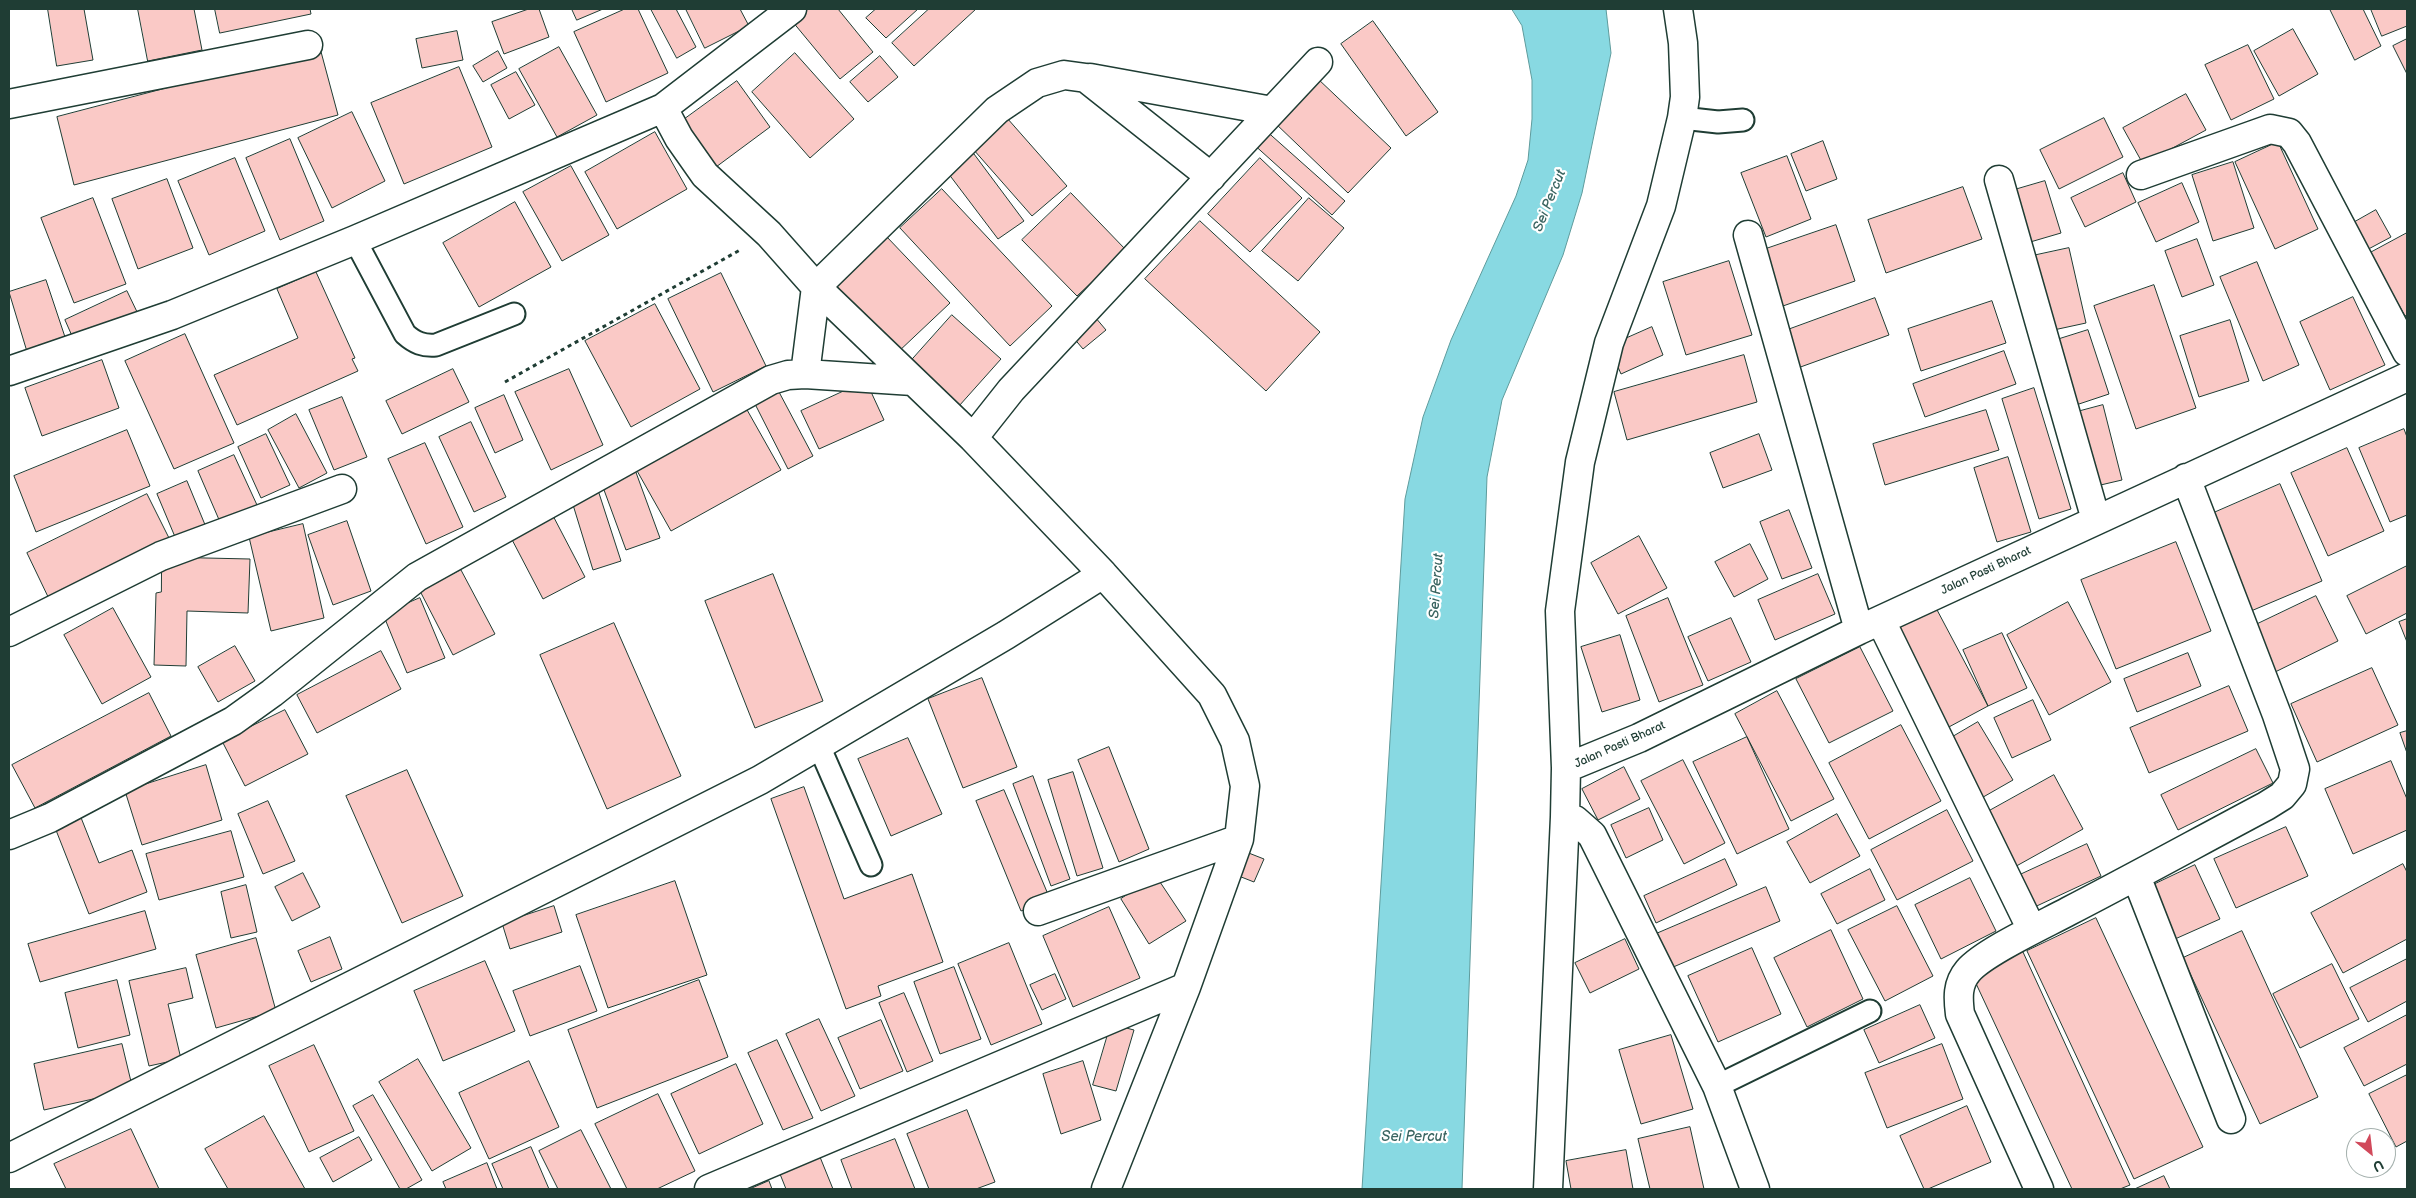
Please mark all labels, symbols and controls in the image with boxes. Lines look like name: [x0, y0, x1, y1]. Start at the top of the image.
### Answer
water label: Sei Percut: [1530, 168, 1570, 234]
street label: Jalan Pasti Bharat: [1939, 544, 2033, 598]
water label: Sei Percut: [1426, 553, 1448, 619]
street label: Jalan Pasti Bharat: [1572, 719, 1668, 771]
north arrow: [2346, 1128, 2396, 1178]
water label: Sei Percut: [1381, 1129, 1447, 1145]
text: U: [2370, 1156, 2387, 1176]

